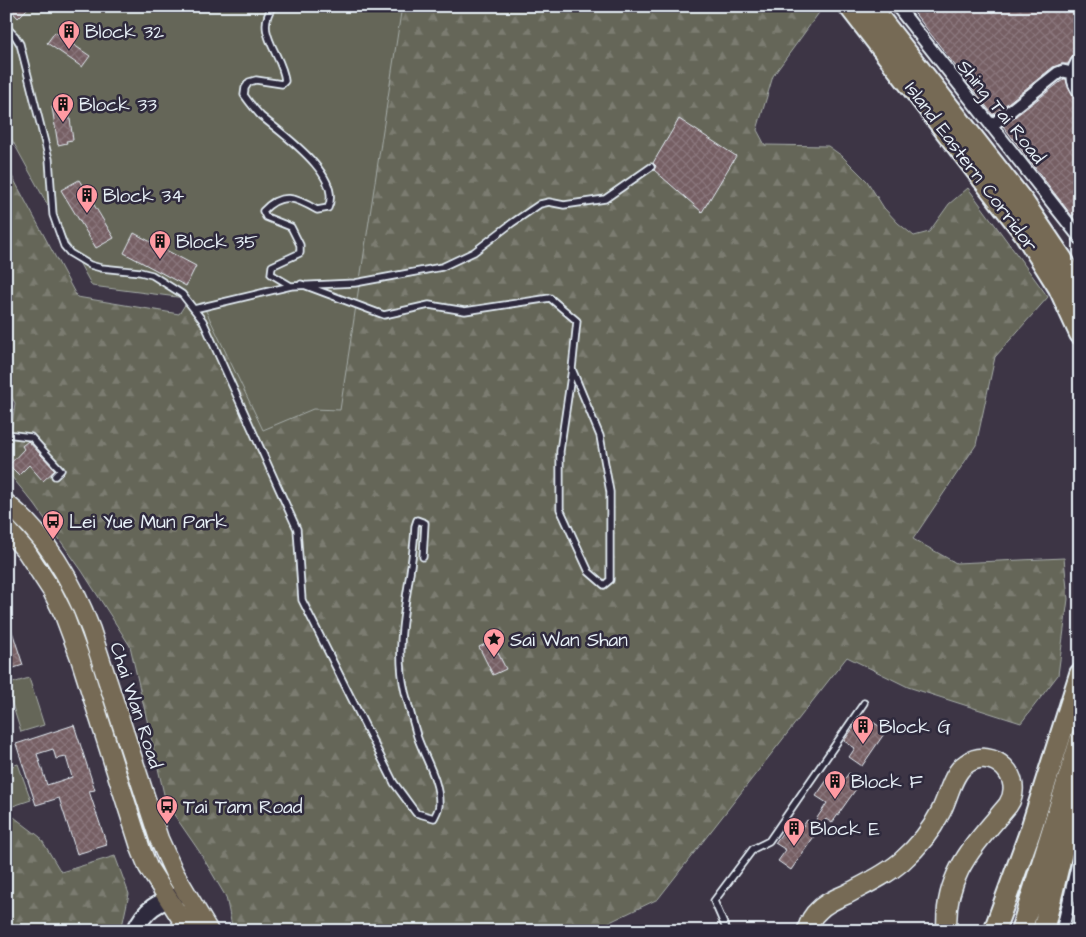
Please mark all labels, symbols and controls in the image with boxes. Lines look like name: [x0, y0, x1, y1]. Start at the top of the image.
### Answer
building icon: Block 32: [57, 19, 81, 50]
place label: Block 32: [85, 19, 164, 46]
street label: Shing Tai Road: [950, 54, 1051, 171]
street label: Island Eastern Corridor: [898, 76, 1044, 258]
building icon: Block 33: [51, 92, 75, 123]
place label: Block 33: [79, 92, 157, 119]
building icon: Block 34: [75, 183, 99, 214]
place label: Block 34: [103, 183, 184, 210]
building icon: Block 35: [148, 229, 172, 260]
place label: Block 35: [176, 229, 258, 256]
bus stop icon: Lei Yue Mun Park: [41, 509, 65, 540]
place label: Lei Yue Mun Park: [69, 509, 227, 536]
place icon: Sai Wan Shan: [482, 627, 506, 658]
place label: Sai Wan Shan: [510, 627, 628, 654]
street label: Chai Wan Road: [102, 639, 169, 772]
building icon: Block G: [851, 714, 875, 745]
place label: Block G: [879, 714, 951, 741]
building icon: Block F: [823, 769, 847, 800]
place label: Block F: [851, 769, 923, 796]
bus stop icon: Tai Tam Road: [155, 794, 179, 825]
place label: Tai Tam Road: [183, 794, 303, 821]
building icon: Block E: [782, 816, 806, 847]
place label: Block E: [810, 816, 880, 843]

